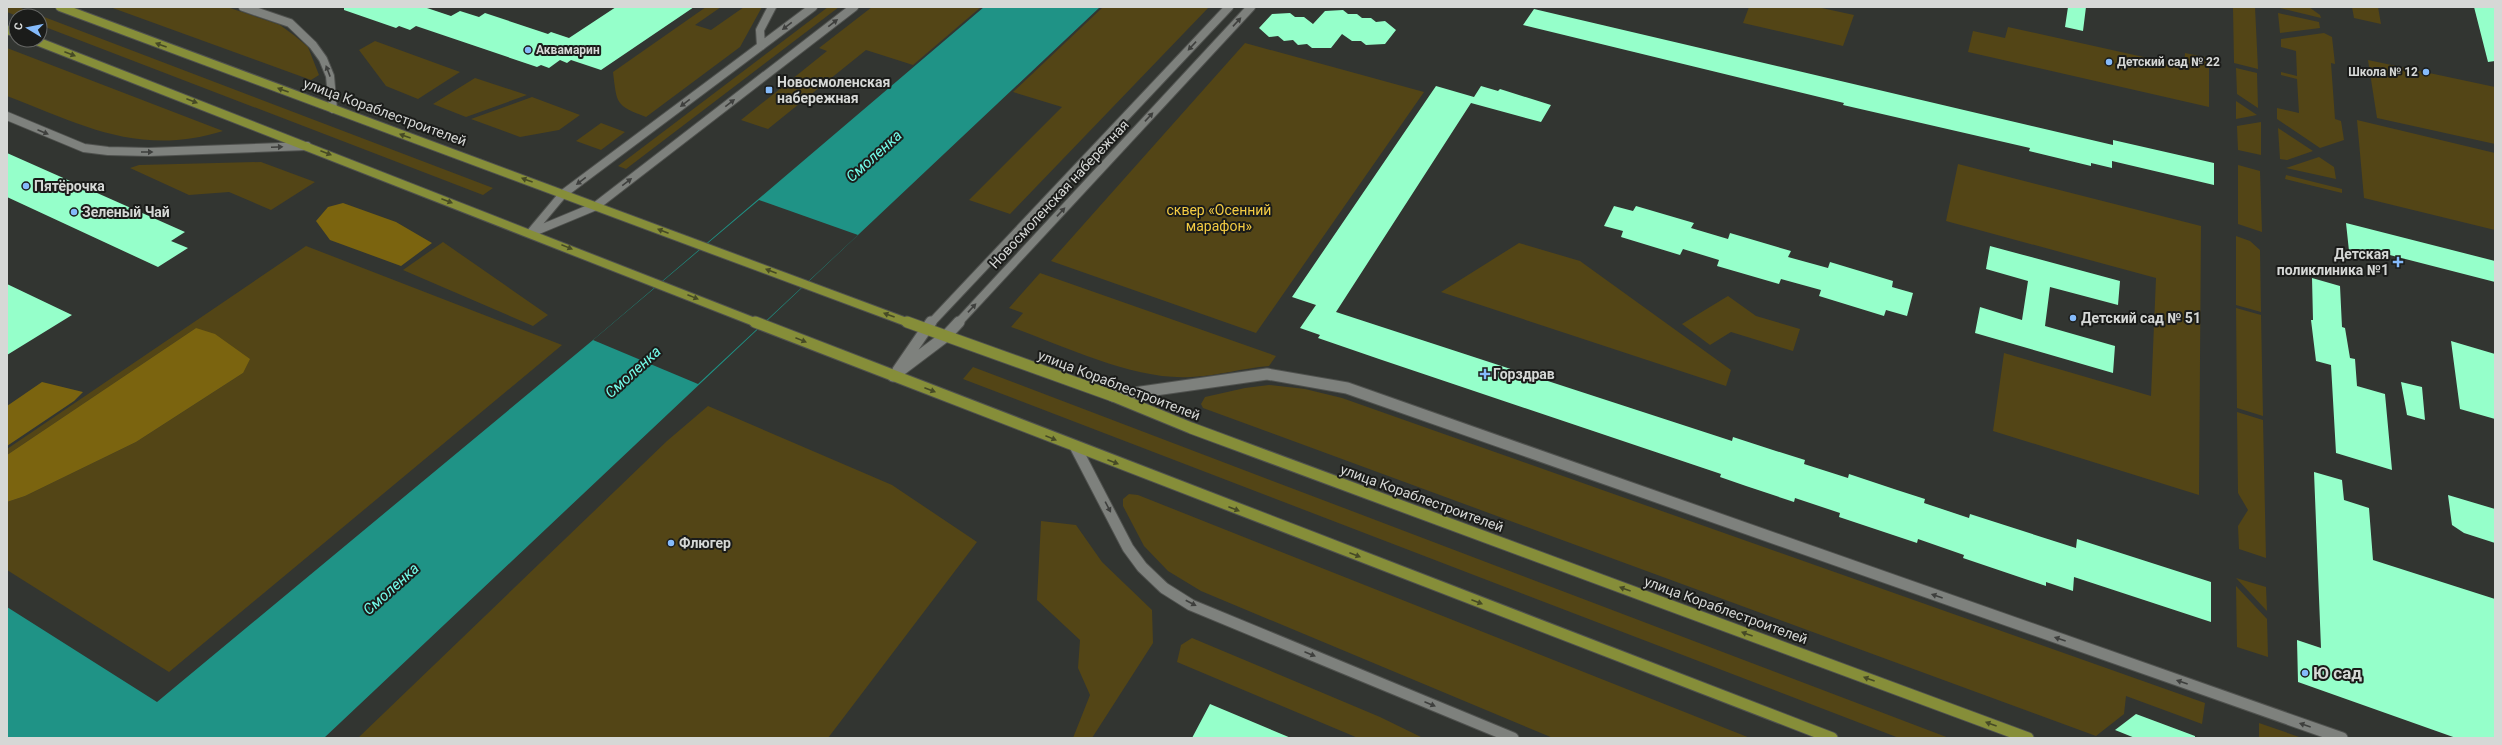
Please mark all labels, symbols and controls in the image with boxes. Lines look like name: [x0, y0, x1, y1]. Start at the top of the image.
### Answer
north arrow: [8, 8, 48, 48]
one-way arrow: [1232, 17, 1241, 26]
one-way arrow: [827, 19, 838, 28]
text: С: [12, 22, 26, 31]
one-way arrow: [781, 22, 792, 31]
one-way arrow: [1188, 40, 1197, 51]
one-way arrow: [155, 41, 167, 47]
place label: Аквамарин: [536, 43, 600, 57]
marker: Аквамарин: [523, 45, 533, 55]
one-way arrow: [65, 52, 77, 58]
place label: Детский сад № 22: [2117, 55, 2220, 69]
marker: Детский сад № 22: [2104, 57, 2114, 67]
one-way arrow: [324, 64, 330, 76]
place label: Школа № 12: [2348, 65, 2418, 79]
marker: Школа № 12: [2421, 67, 2431, 77]
place label: Новосмоленская набережная: [777, 74, 890, 106]
street label: улица Кораблестроителей: [301, 75, 469, 149]
marker: Новосмоленская набережная: [764, 85, 774, 95]
one-way arrow: [276, 87, 288, 93]
one-way arrow: [724, 98, 735, 107]
one-way arrow: [186, 99, 198, 105]
one-way arrow: [679, 99, 690, 107]
one-way arrow: [1144, 112, 1154, 122]
street label: Новосмоленская набережная: [986, 116, 1132, 272]
water label: Смоленка: [842, 126, 906, 186]
one-way arrow: [37, 129, 49, 135]
one-way arrow: [398, 132, 410, 138]
one-way arrow: [271, 144, 283, 151]
one-way arrow: [141, 149, 154, 155]
one-way arrow: [320, 151, 332, 157]
one-way arrow: [520, 177, 532, 183]
one-way arrow: [575, 177, 586, 185]
place label: Пятёрочка: [34, 178, 105, 194]
one-way arrow: [621, 178, 632, 186]
marker: Пятёрочка: [21, 181, 31, 191]
one-way arrow: [441, 198, 453, 204]
park label: сквер «Осенний марафон»: [1167, 202, 1271, 234]
place label: Зеленый Чай: [82, 204, 170, 220]
marker: Зеленый Чай: [69, 207, 79, 217]
one-way arrow: [1056, 207, 1065, 218]
one-way arrow: [657, 227, 669, 233]
one-way arrow: [561, 245, 573, 251]
place label: Детская поликлиника №1: [2277, 246, 2389, 278]
marker: Детская поликлиника №1: [2392, 256, 2404, 268]
one-way arrow: [764, 268, 776, 274]
one-way arrow: [687, 294, 698, 300]
one-way arrow: [967, 303, 977, 313]
place label: Детский сад № 51: [2081, 310, 2201, 326]
one-way arrow: [882, 312, 894, 318]
marker: Детский сад № 51: [2068, 313, 2078, 323]
one-way arrow: [796, 337, 808, 343]
water label: Смоленка: [601, 342, 665, 402]
street label: улица Кораблестроителей: [1036, 347, 1202, 423]
place label: Горздрав: [1493, 366, 1555, 382]
marker: Горздрав: [1480, 369, 1490, 379]
one-way arrow: [924, 388, 936, 394]
one-way arrow: [1045, 435, 1057, 441]
one-way arrow: [1107, 460, 1119, 466]
street label: улица Кораблестроителей: [1338, 461, 1506, 535]
one-way arrow: [1104, 502, 1111, 513]
one-way arrow: [1229, 506, 1241, 512]
place label: Флюгер: [679, 535, 731, 551]
marker: Флюгер: [666, 538, 676, 548]
one-way arrow: [1350, 553, 1362, 559]
water label: Смоленка: [359, 559, 423, 619]
street label: улица Кораблестроителей: [1642, 573, 1810, 647]
one-way arrow: [1619, 586, 1631, 592]
one-way arrow: [1931, 592, 1943, 598]
one-way arrow: [1471, 599, 1483, 605]
one-way arrow: [1185, 600, 1196, 607]
one-way arrow: [1741, 631, 1753, 637]
one-way arrow: [2053, 636, 2065, 642]
one-way arrow: [1305, 651, 1316, 657]
place label: Ю сад: [2313, 663, 2362, 683]
marker: Ю сад: [2300, 668, 2310, 678]
one-way arrow: [1863, 676, 1875, 682]
one-way arrow: [2176, 679, 2188, 685]
one-way arrow: [1425, 701, 1437, 707]
one-way arrow: [1985, 721, 1997, 727]
one-way arrow: [2299, 722, 2311, 728]

